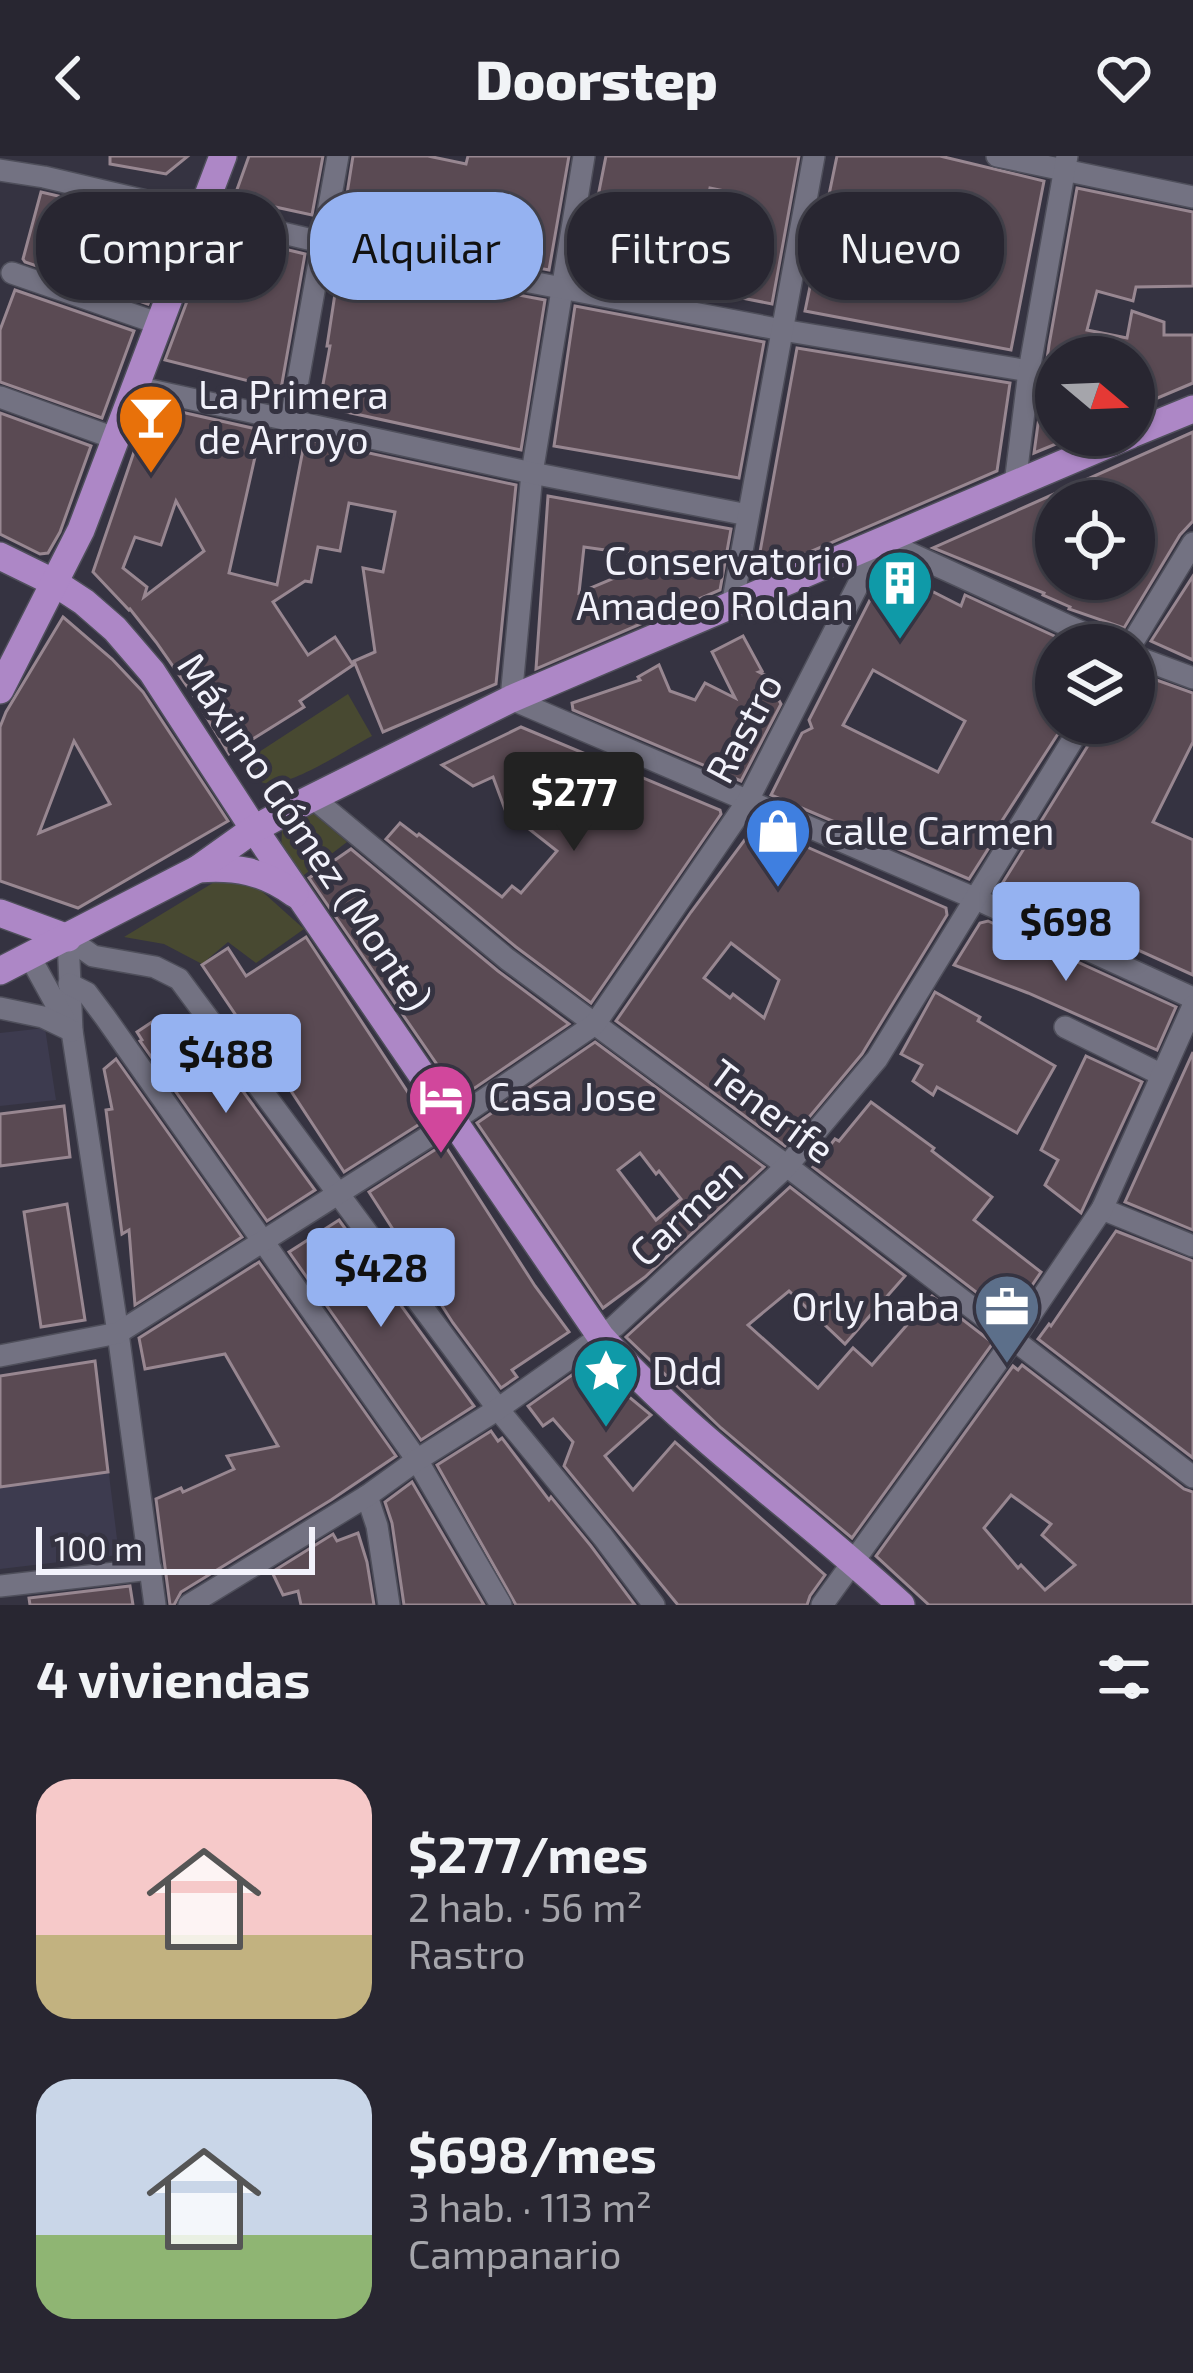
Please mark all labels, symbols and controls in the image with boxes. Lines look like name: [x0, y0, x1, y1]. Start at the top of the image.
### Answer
icon: back: [36, 45, 102, 111]
icon: heart: [1091, 45, 1157, 111]
text: Doorstep: [475, 46, 718, 111]
chip: Comprar: [36, 192, 286, 300]
chip: Alquilar: [310, 192, 543, 300]
chip: Filtros: [567, 192, 774, 300]
chip: Nuevo: [798, 192, 1004, 300]
north arrow: [1035, 336, 1155, 456]
map controls: [1035, 336, 1155, 744]
place label: La Primera de Arroyo: [198, 370, 389, 462]
bar icon: La Primera de Arroyo: [116, 382, 186, 476]
button: locate: [1035, 480, 1155, 600]
place label: Conservatorio Amadeo Roldan: [576, 536, 854, 628]
building icon: Conservatorio Amadeo Roldan: [865, 548, 935, 642]
button: layers: [1035, 624, 1155, 744]
street label: Máximo Gómez (Monte): [169, 643, 443, 1019]
street label: Rastro: [694, 664, 791, 790]
pin: $277: [503, 752, 645, 854]
text: $277: [531, 767, 617, 814]
shop icon: calle Carmen: [743, 796, 813, 890]
place label: calle Carmen: [824, 806, 1054, 853]
pin: $698: [995, 882, 1137, 984]
text: $698: [1020, 897, 1112, 944]
pin: $488: [155, 1014, 297, 1116]
text: $488: [178, 1029, 274, 1076]
street label: Tenerife: [701, 1048, 844, 1172]
hotel icon: Casa Jose: [406, 1062, 476, 1156]
place label: Casa Jose: [488, 1072, 657, 1119]
street label: Carmen: [619, 1147, 751, 1275]
pin: $428: [310, 1228, 452, 1330]
text: $428: [334, 1243, 428, 1290]
office icon: Orly haba: [972, 1272, 1042, 1366]
place label: Orly haba: [791, 1282, 960, 1329]
place icon: Ddd: [571, 1336, 641, 1430]
place label: Ddd: [652, 1346, 723, 1393]
scale bar: [36, 1521, 315, 1574]
text: 100 m: [54, 1528, 143, 1568]
icon: filters: [1091, 1644, 1157, 1710]
text: 4 viviendas: [36, 1647, 310, 1708]
text: $277/mes: [408, 1822, 648, 1883]
icon: home: [132, 1827, 276, 1971]
text: 2 hab. · 56 m²: [408, 1883, 643, 1930]
text: Rastro: [408, 1930, 525, 1977]
text: $698/mes: [408, 2122, 657, 2183]
icon: home: [132, 2127, 276, 2271]
text: 3 hab. · 113 m²: [408, 2183, 652, 2230]
text: Campanario: [408, 2230, 621, 2277]

